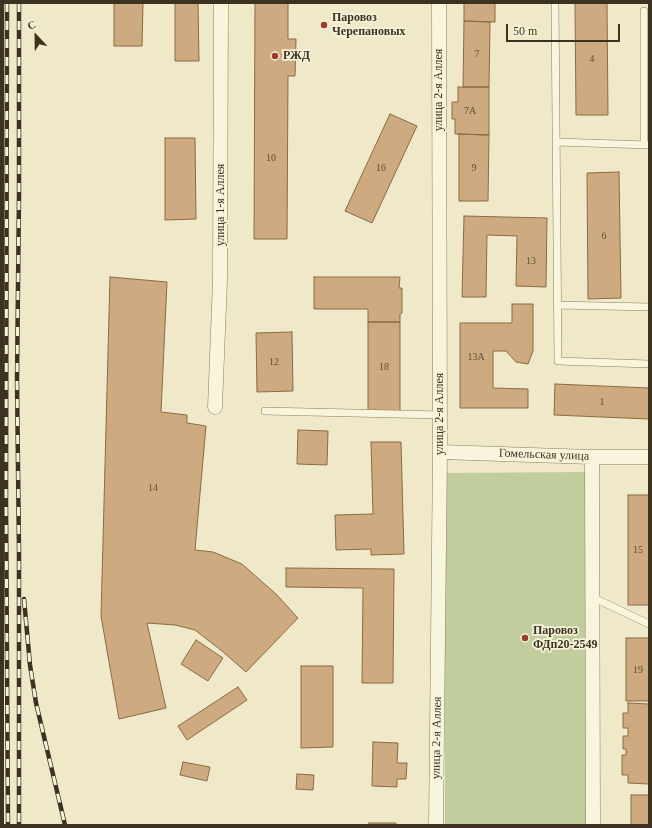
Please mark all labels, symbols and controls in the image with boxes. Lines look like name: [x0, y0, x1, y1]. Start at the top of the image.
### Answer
place label: Паровоз Черепановых: [332, 11, 406, 39]
north arrow: [16, 16, 56, 56]
scale bar: [508, 16, 622, 42]
text: С: [26, 18, 37, 32]
marker: Паровоз Черепановых: [319, 20, 329, 30]
text: 50 m: [513, 24, 537, 38]
house number: 7: [474, 48, 480, 60]
place label: РЖД: [283, 49, 310, 63]
street label: улица 2-я Аллея: [432, 49, 446, 131]
marker: РЖД: [270, 51, 280, 61]
house number: 4: [590, 53, 594, 65]
house number: 7А: [464, 105, 476, 117]
house number: 10: [266, 152, 276, 164]
house number: 16: [376, 162, 386, 174]
house number: 9: [472, 162, 476, 174]
street label: улица 1-я Аллея: [214, 164, 228, 246]
house number: 6: [602, 230, 606, 242]
house number: 13: [526, 255, 536, 267]
house number: 13А: [467, 351, 485, 363]
house number: 12: [269, 356, 279, 368]
house number: 18: [379, 361, 389, 373]
street label: улица 2-я Аллея: [433, 373, 447, 455]
house number: 1: [600, 396, 604, 408]
street label: Гомельская улица: [499, 446, 589, 464]
house number: 14: [148, 482, 158, 494]
house number: 15: [633, 544, 643, 556]
place label: Паровоз ФДп20-2549: [533, 624, 597, 652]
marker: Паровоз ФДп20-2549: [520, 633, 530, 643]
house number: 19: [633, 664, 643, 676]
street label: улица 2-я Аллея: [429, 697, 445, 779]

